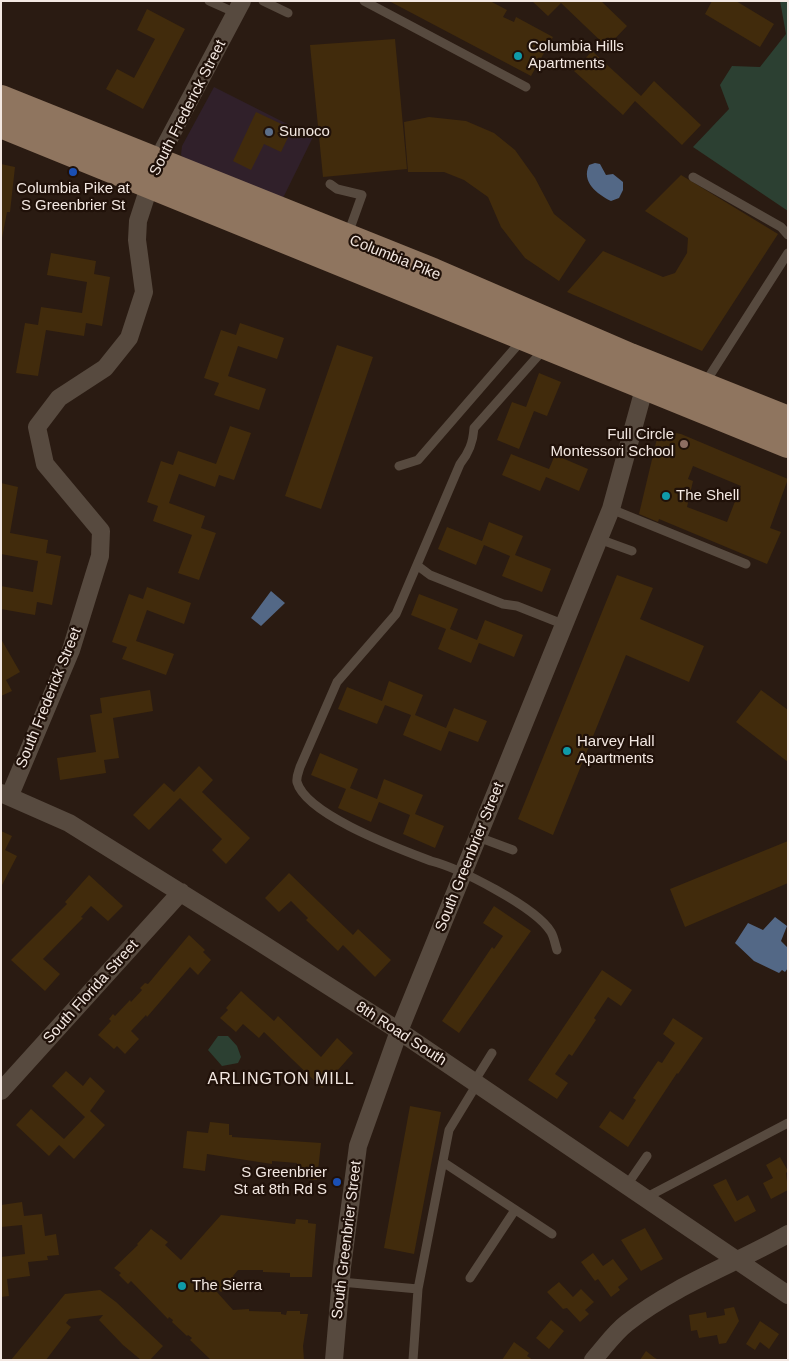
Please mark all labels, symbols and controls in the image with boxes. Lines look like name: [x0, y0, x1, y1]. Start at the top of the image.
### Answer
street label: South Frederick Street: [146, 37, 230, 179]
place label: Columbia Hills Apartments: [528, 38, 624, 73]
marker: Columbia Hills Apartments: [512, 50, 524, 62]
place label: Sunoco: [279, 123, 330, 141]
marker: Sunoco: [263, 126, 275, 138]
marker: Columbia Pike at S Greenbrier St: [67, 166, 79, 178]
place label: Columbia Pike at S Greenbrier St: [16, 180, 130, 215]
street label: Columbia Pike: [347, 232, 443, 284]
place label: Full Circle Montessori School: [551, 426, 674, 461]
marker: Full Circle Montessori School: [678, 438, 690, 450]
place label: The Shell: [676, 487, 739, 505]
marker: The Shell: [660, 490, 672, 502]
street label: South Frederick Street: [13, 625, 85, 771]
place label: Harvey Hall Apartments: [577, 733, 655, 768]
marker: Harvey Hall Apartments: [561, 745, 573, 757]
street label: South Greenbrier Street: [432, 780, 508, 934]
street label: South Florida Street: [40, 936, 142, 1048]
street label: 8th Road South: [352, 998, 450, 1070]
district label: ARLINGTON MILL: [206, 1070, 356, 1090]
street label: South Greenbrier Street: [328, 1160, 366, 1320]
place label: S Greenbrier St at 8th Rd S: [234, 1164, 327, 1199]
marker: S Greenbrier St at 8th Rd S: [331, 1176, 343, 1188]
place label: The Sierra: [192, 1277, 262, 1295]
marker: The Sierra: [176, 1280, 188, 1292]

